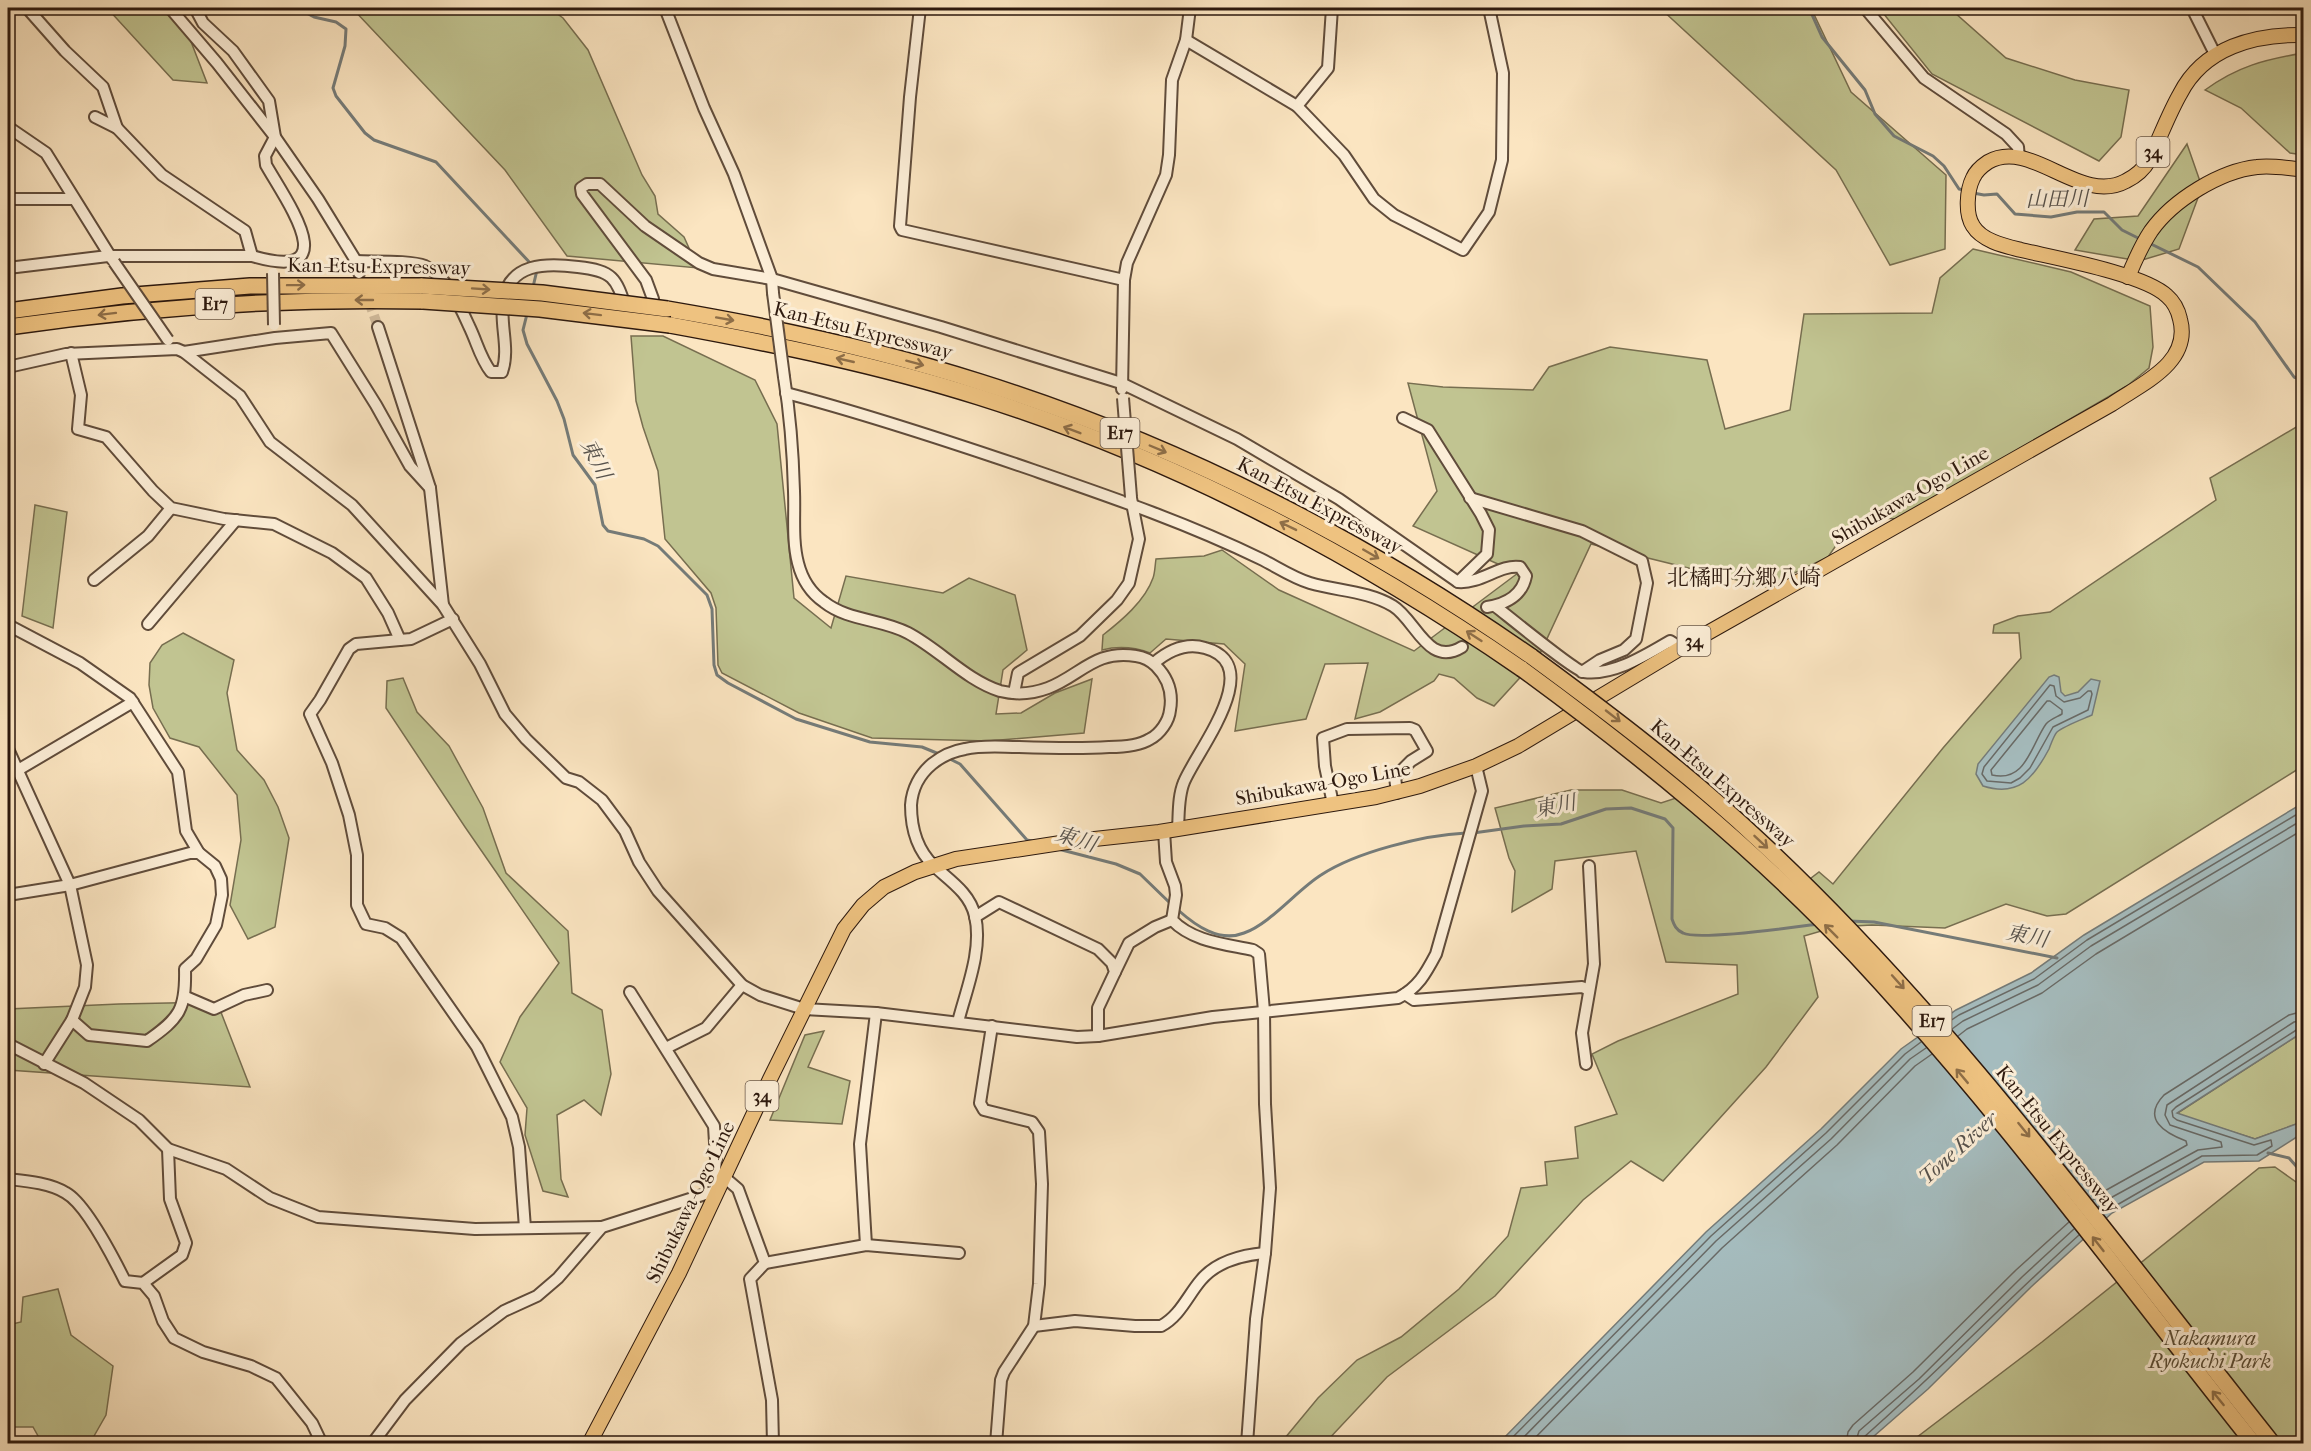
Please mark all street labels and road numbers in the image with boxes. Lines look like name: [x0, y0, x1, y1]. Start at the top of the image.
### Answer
road number: 34: [2136, 137, 2170, 167]
street label: Kan-Etsu Expressway: [287, 253, 472, 280]
road number: E17: [196, 289, 234, 319]
street label: Kan-Etsu Expressway: [771, 297, 956, 364]
road number: E17: [1100, 418, 1140, 448]
street label: Shibukawa-Ogo Line: [1828, 441, 1993, 550]
street label: Kan-Etsu Expressway: [1233, 452, 1407, 559]
road number: 34: [1678, 626, 1710, 656]
street label: Kan-Etsu Expressway: [1646, 714, 1801, 853]
street label: Shibukawa-Ogo Line: [1234, 757, 1413, 810]
road number: E17: [1912, 1006, 1952, 1036]
street label: Kan-Etsu Expressway: [1991, 1061, 2125, 1219]
road number: 34: [746, 1081, 778, 1111]
street label: Shibukawa-Ogo Line: [641, 1117, 740, 1287]

